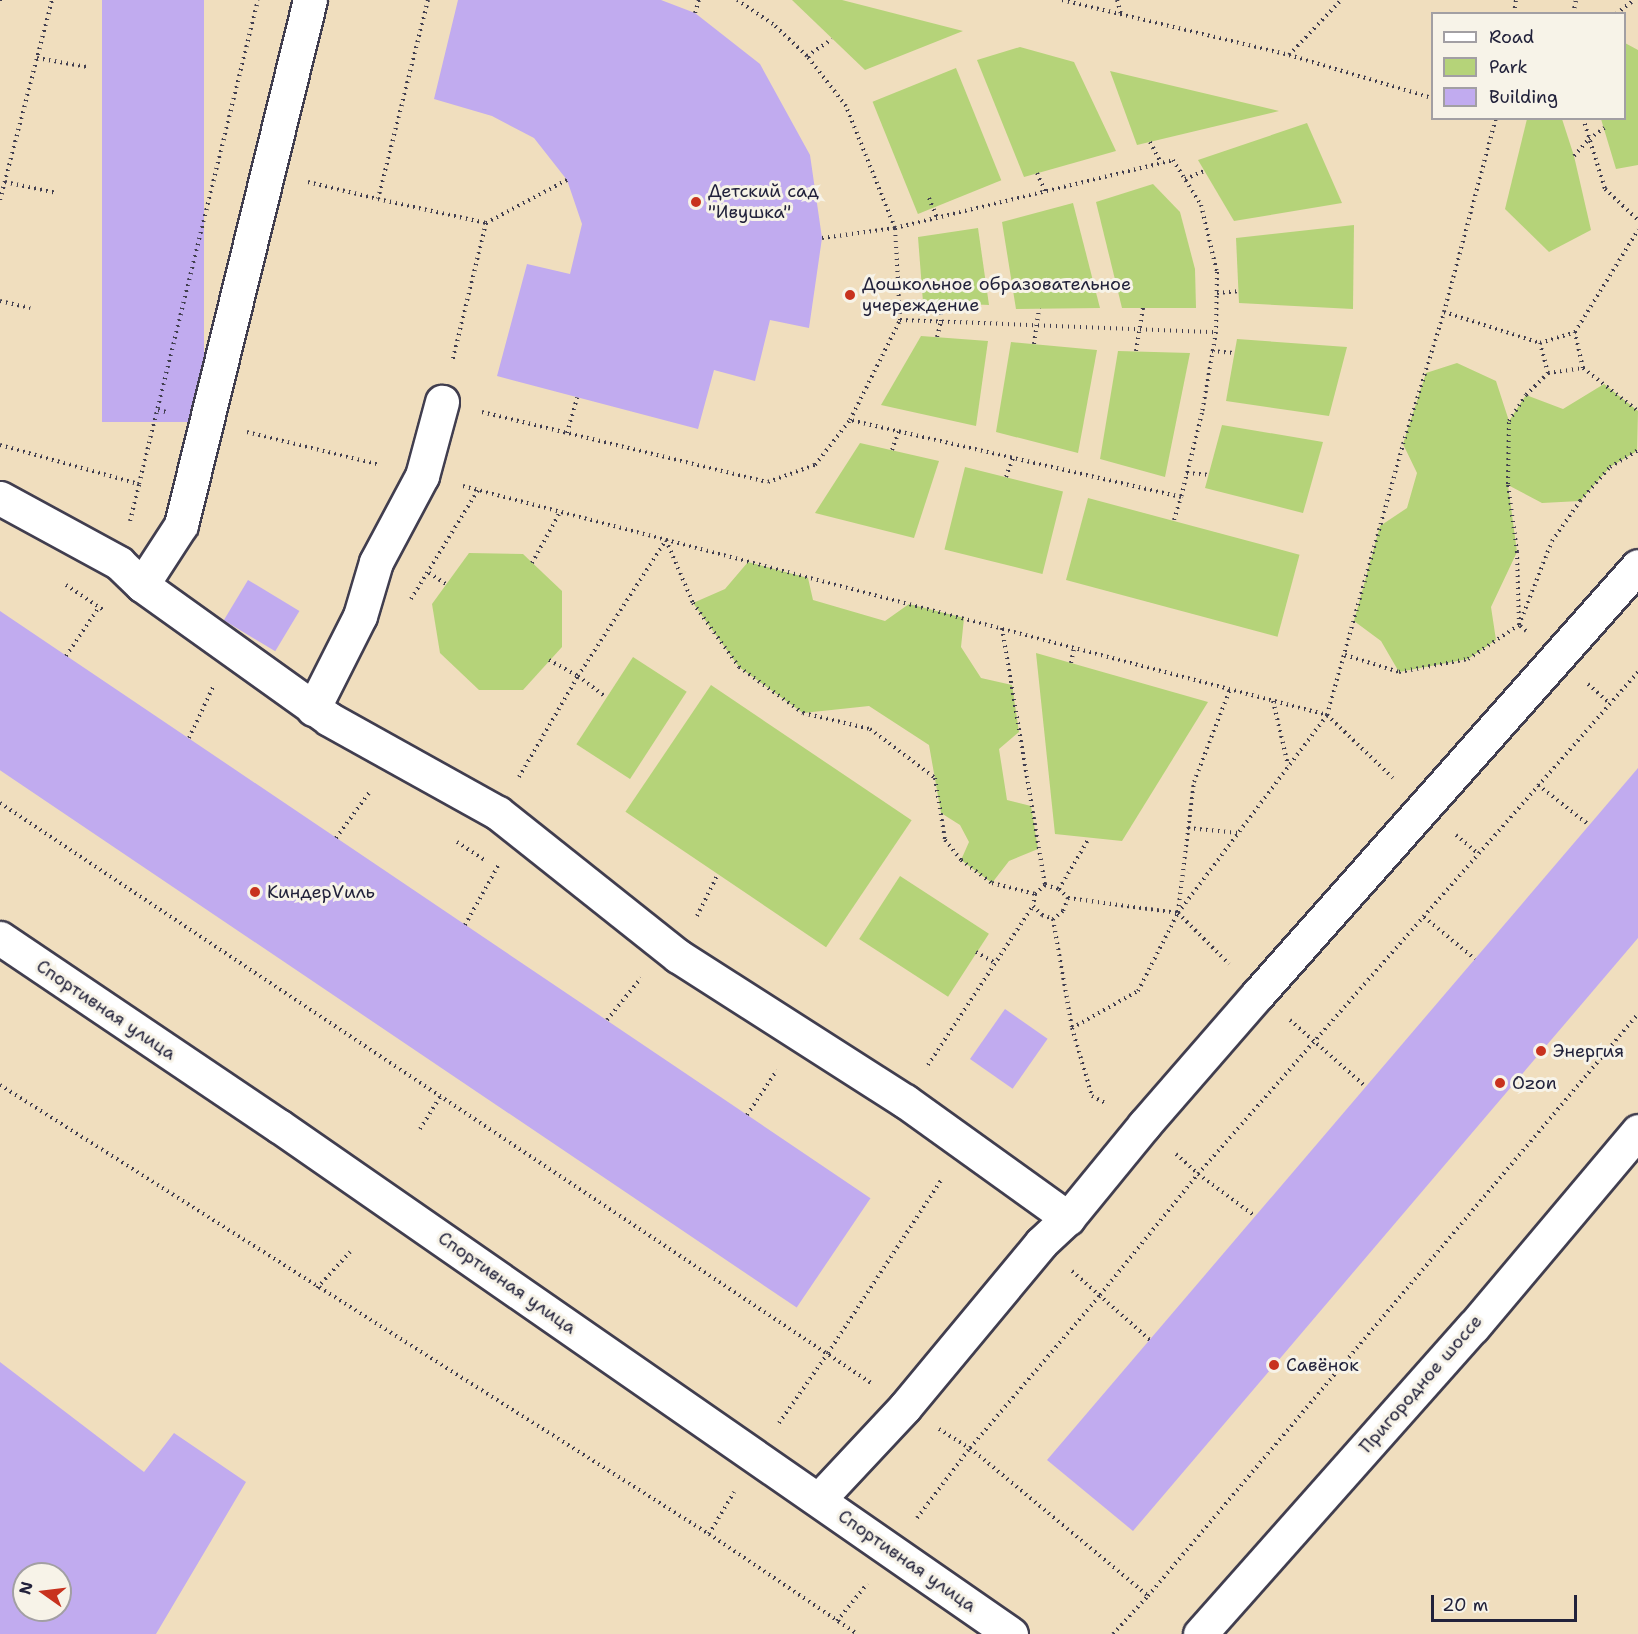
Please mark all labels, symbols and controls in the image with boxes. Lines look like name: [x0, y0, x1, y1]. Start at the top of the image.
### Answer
legend: [1431, 12, 1626, 120]
text: Road: [1489, 25, 1534, 49]
text: Park: [1489, 55, 1528, 79]
text: Building: [1489, 85, 1558, 109]
place label: Детский сад "Ивушка": [708, 181, 819, 224]
marker: Детский сад "Ивушка": [689, 195, 703, 209]
place label: Дошкольное образовательное учереждение: [862, 274, 1131, 316]
marker: Дошкольное образовательное учереждение: [843, 288, 857, 302]
place label: КиндерVиль: [267, 881, 375, 903]
marker: КиндерVиль: [248, 885, 262, 899]
street label: Спортивная улица: [32, 955, 180, 1065]
place label: Энергия: [1553, 1040, 1624, 1062]
marker: Энергия: [1534, 1044, 1548, 1058]
place label: Ozon: [1512, 1072, 1557, 1094]
marker: Ozon: [1493, 1076, 1507, 1090]
street label: Спортивная улица: [434, 1227, 580, 1339]
street label: Пригородное шоссе: [1355, 1311, 1487, 1457]
place label: Савёнок: [1286, 1354, 1359, 1376]
marker: Савёнок: [1267, 1358, 1281, 1372]
street label: Спортивная улица: [834, 1505, 980, 1617]
north arrow: [12, 1562, 72, 1622]
text: N: [14, 1579, 38, 1597]
scale bar: [1434, 1583, 1580, 1621]
text: 20 m: [1442, 1593, 1488, 1617]

